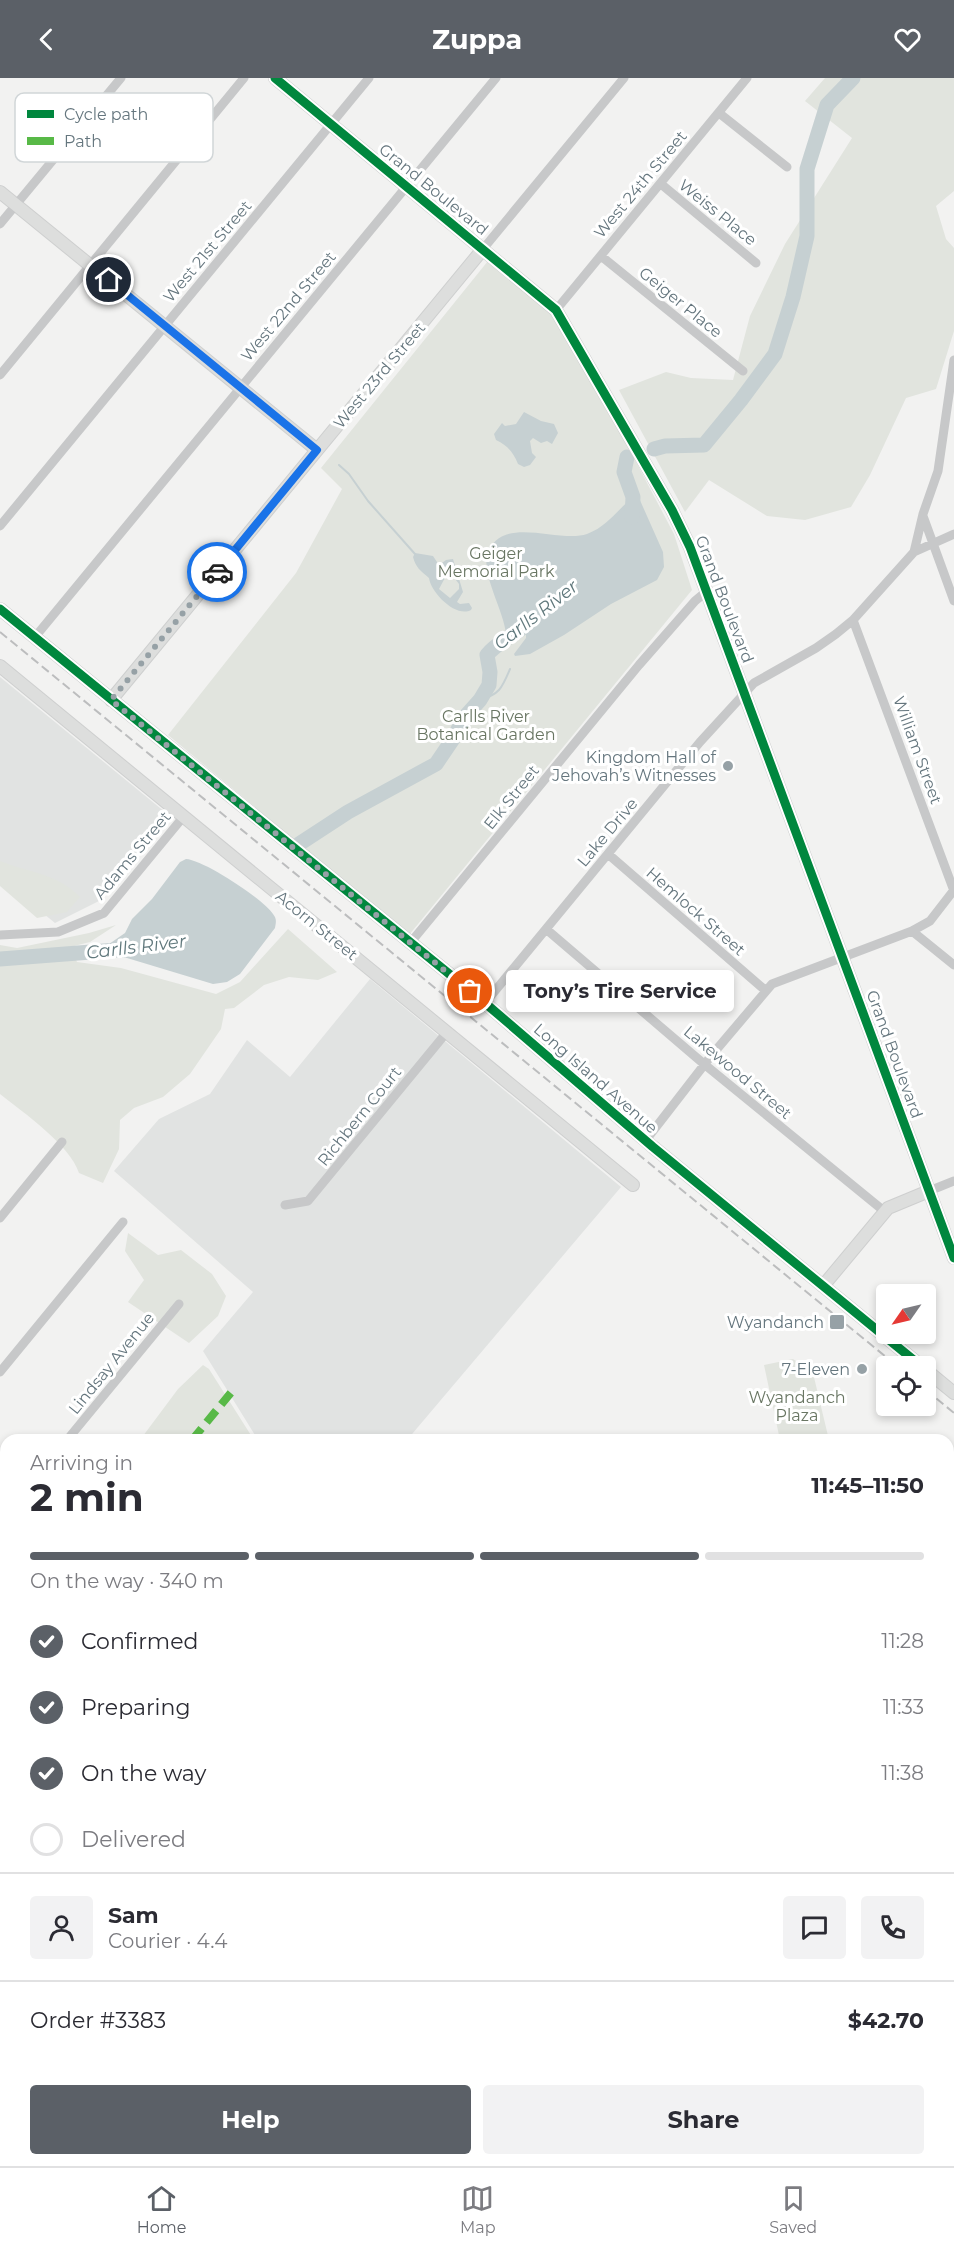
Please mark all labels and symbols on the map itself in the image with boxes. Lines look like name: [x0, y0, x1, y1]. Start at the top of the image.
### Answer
legend: [15, 93, 213, 162]
text: Cycle path: [64, 105, 148, 124]
street label: West 24th Street: [590, 126, 691, 242]
text: Path: [64, 132, 102, 151]
street label: Grand Boulevard: [375, 140, 492, 239]
street label: Weiss Place: [675, 175, 760, 249]
street label: West 21st Street: [159, 196, 256, 306]
street label: West 22nd Street: [237, 247, 340, 365]
pin: [83, 254, 134, 305]
street label: Geiger Place: [635, 263, 726, 342]
street label: West 23rd Street: [329, 318, 430, 432]
street label: Grand Boulevard: [691, 533, 758, 666]
courier: [187, 542, 247, 602]
park label: Geiger Memorial Park: [437, 544, 555, 581]
water label: Carlls River: [490, 575, 583, 655]
street label: William Street: [889, 693, 946, 807]
park label: Carlls River Botanical Garden: [416, 707, 556, 744]
place label: Kingdom Hall of Jehovah’s Witnesses: [551, 748, 717, 785]
marker: Kingdom Hall of Jehovah’s Witnesses: [721, 759, 735, 773]
street label: Elk Street: [480, 761, 543, 833]
street label: Lake Drive: [573, 794, 642, 871]
street label: Adams Street: [90, 807, 175, 903]
street label: Hemlock Street: [642, 863, 749, 960]
street label: Acorn Street: [272, 887, 362, 965]
water label: Carlls River: [85, 930, 188, 964]
pin: [444, 965, 495, 1016]
callout: Tony’s Tire Service: [506, 970, 734, 1012]
street label: Grand Boulevard: [863, 988, 927, 1121]
street label: Long Island Avenue: [530, 1019, 662, 1137]
street label: Lakewood Street: [680, 1022, 796, 1123]
street label: Richbern Court: [314, 1062, 406, 1170]
north arrow: [876, 1284, 936, 1344]
street label: Lindsay Avenue: [64, 1309, 158, 1418]
place label: Wyandanch: [727, 1313, 824, 1332]
marker: Wyandanch: [828, 1313, 846, 1331]
place label: 7-Eleven: [782, 1360, 850, 1379]
marker: 7-Eleven: [855, 1362, 869, 1376]
park label: Wyandanch Plaza: [748, 1388, 846, 1425]

